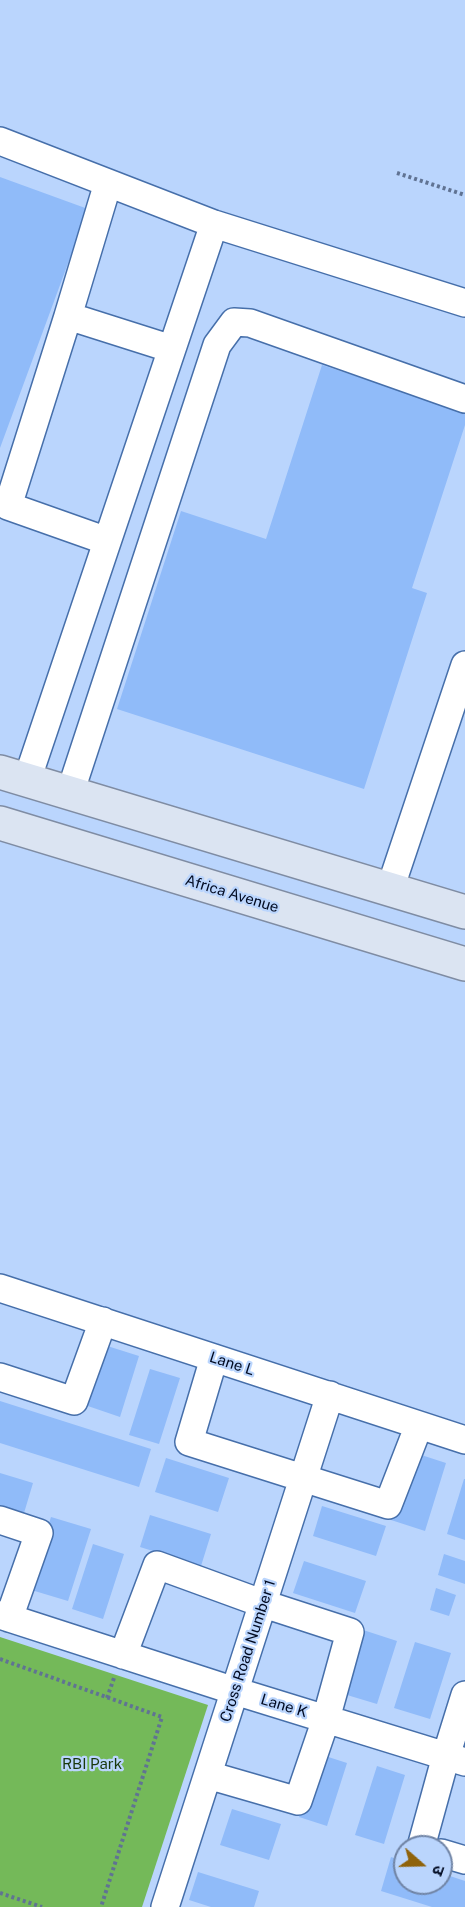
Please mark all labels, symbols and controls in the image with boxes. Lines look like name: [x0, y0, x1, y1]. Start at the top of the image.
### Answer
street label: Africa Avenue: [183, 871, 281, 917]
street label: Lane L: [207, 1348, 257, 1380]
street label: Cross Road Number 1: [216, 1578, 280, 1724]
street label: Lane K: [259, 1690, 309, 1722]
park label: RBI Park: [62, 1755, 122, 1773]
north arrow: [393, 1835, 453, 1895]
text: उ: [428, 1863, 449, 1878]

